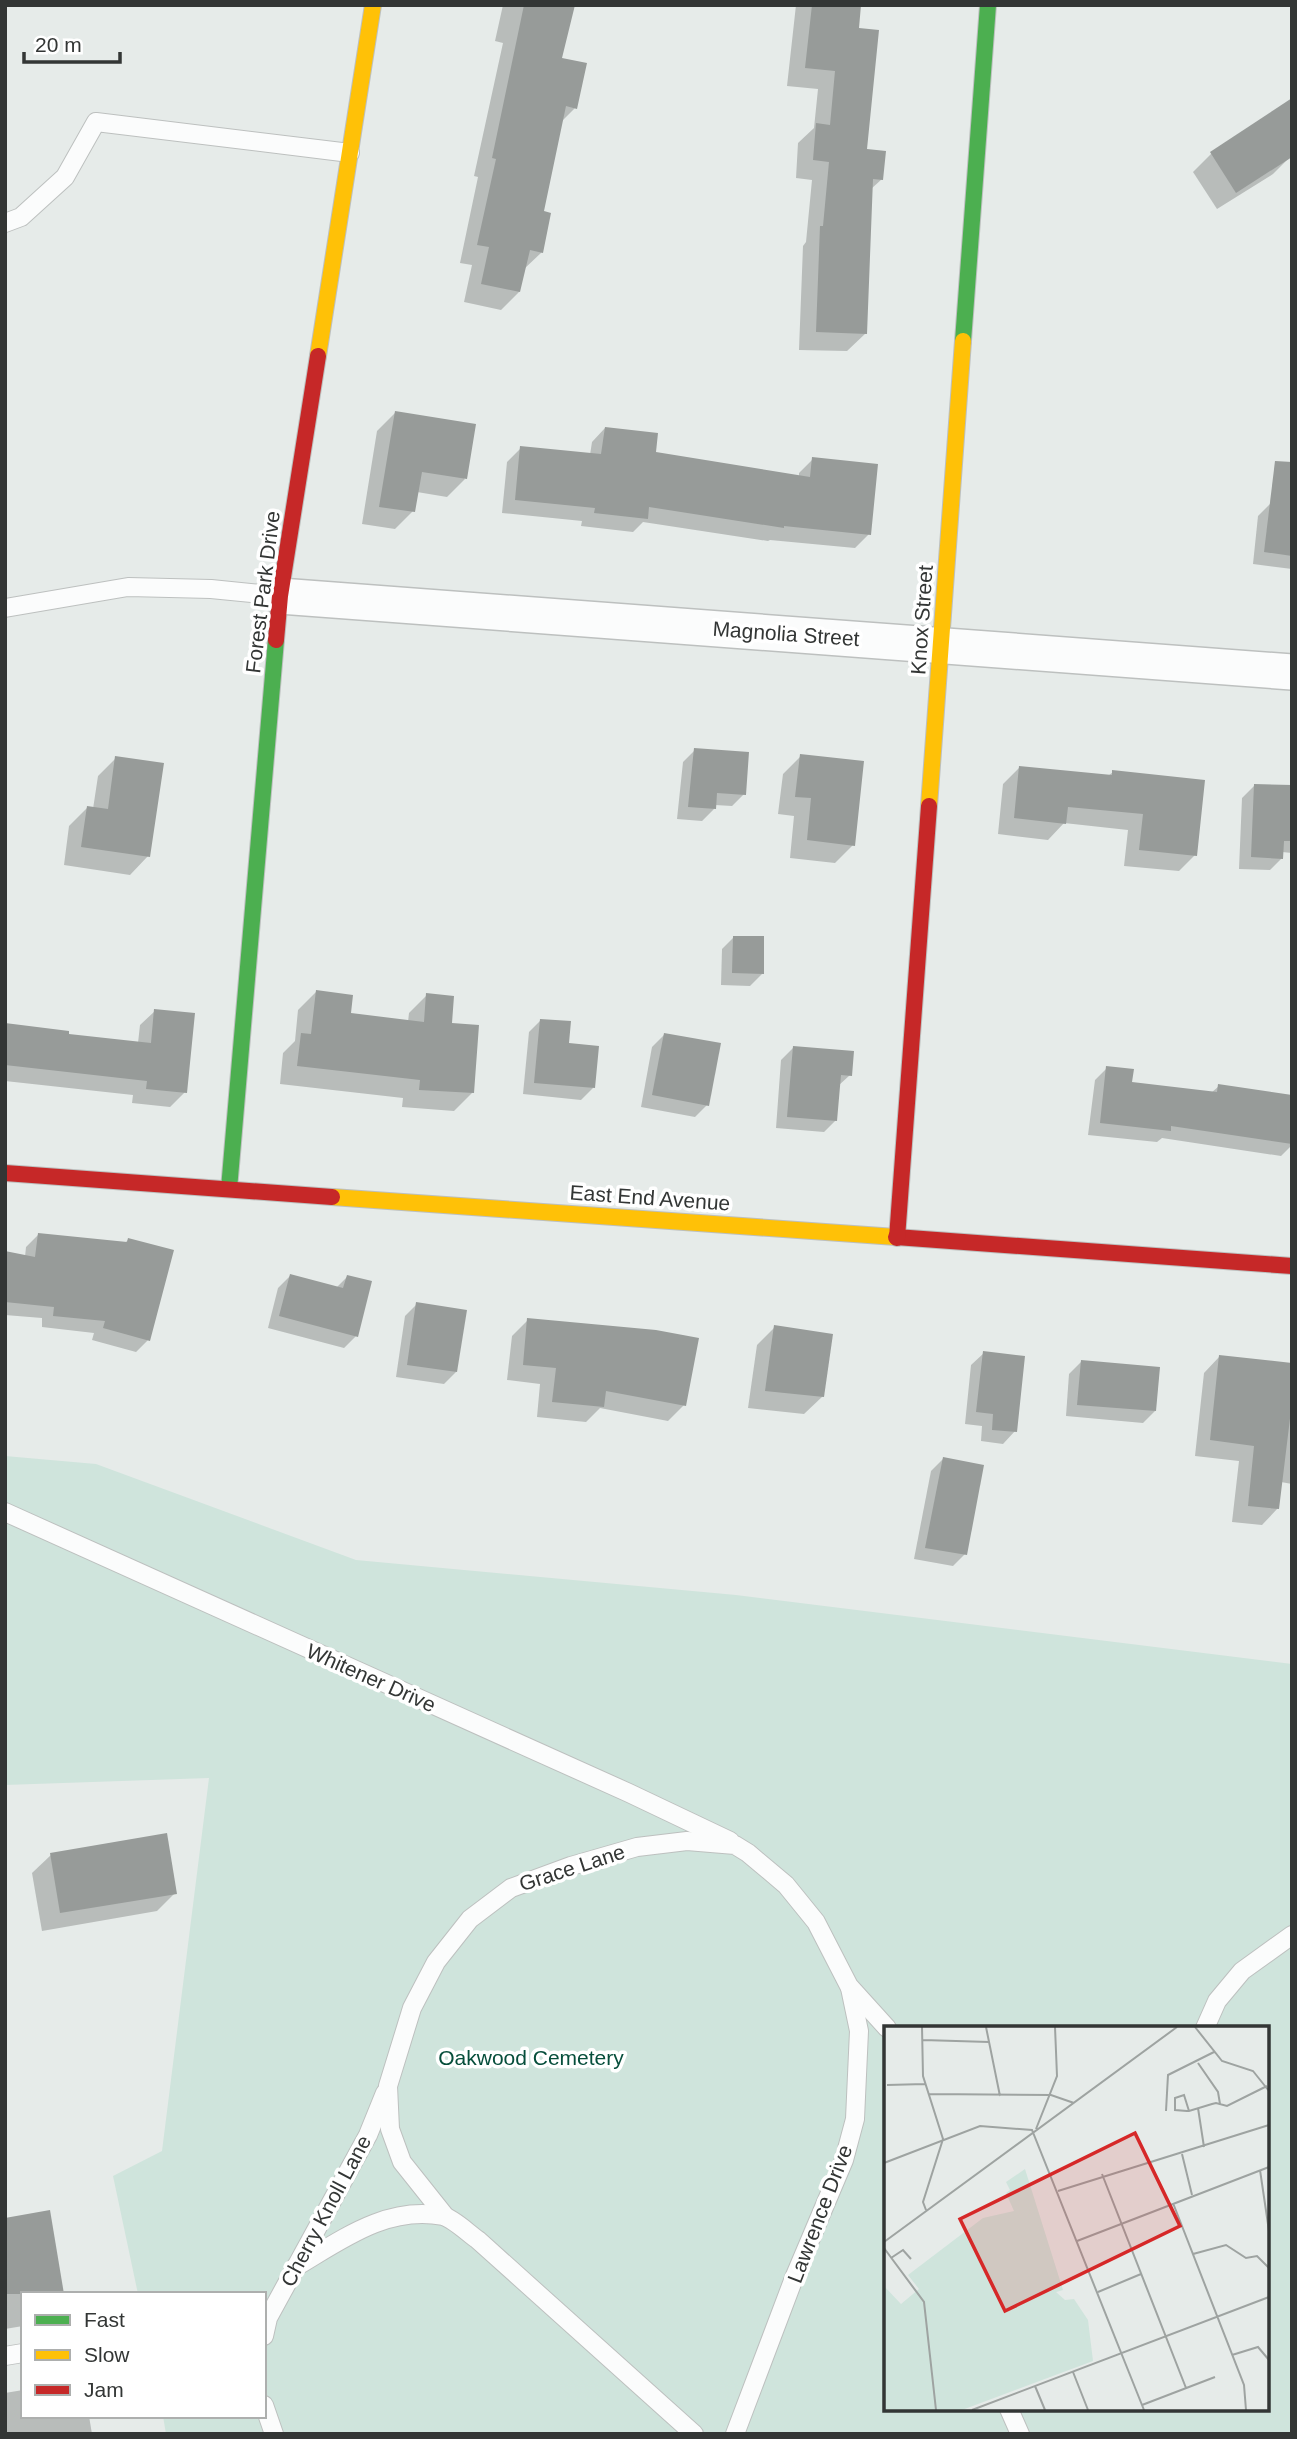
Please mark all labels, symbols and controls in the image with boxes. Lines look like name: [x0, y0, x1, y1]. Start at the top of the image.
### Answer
scale bar: [24, 21, 121, 65]
text: 20 m: [35, 33, 82, 56]
street label: Forest Park Drive: [241, 509, 284, 674]
street label: Knox Street: [906, 564, 937, 676]
street label: Magnolia Street: [712, 617, 860, 650]
street label: East End Avenue: [569, 1180, 731, 1215]
street label: Whitener Drive: [303, 1639, 439, 1716]
street label: Grace Lane: [516, 1840, 628, 1895]
inset map: [884, 2026, 1269, 2411]
park label: Oakwood Cemetery: [438, 2046, 624, 2069]
street label: Cherry Knoll Lane: [276, 2131, 375, 2290]
street label: Lawrence Drive: [783, 2142, 856, 2286]
legend: [21, 2292, 266, 2418]
text: Fast: [84, 2308, 125, 2331]
text: Slow: [84, 2343, 130, 2366]
text: Jam: [84, 2378, 124, 2401]

